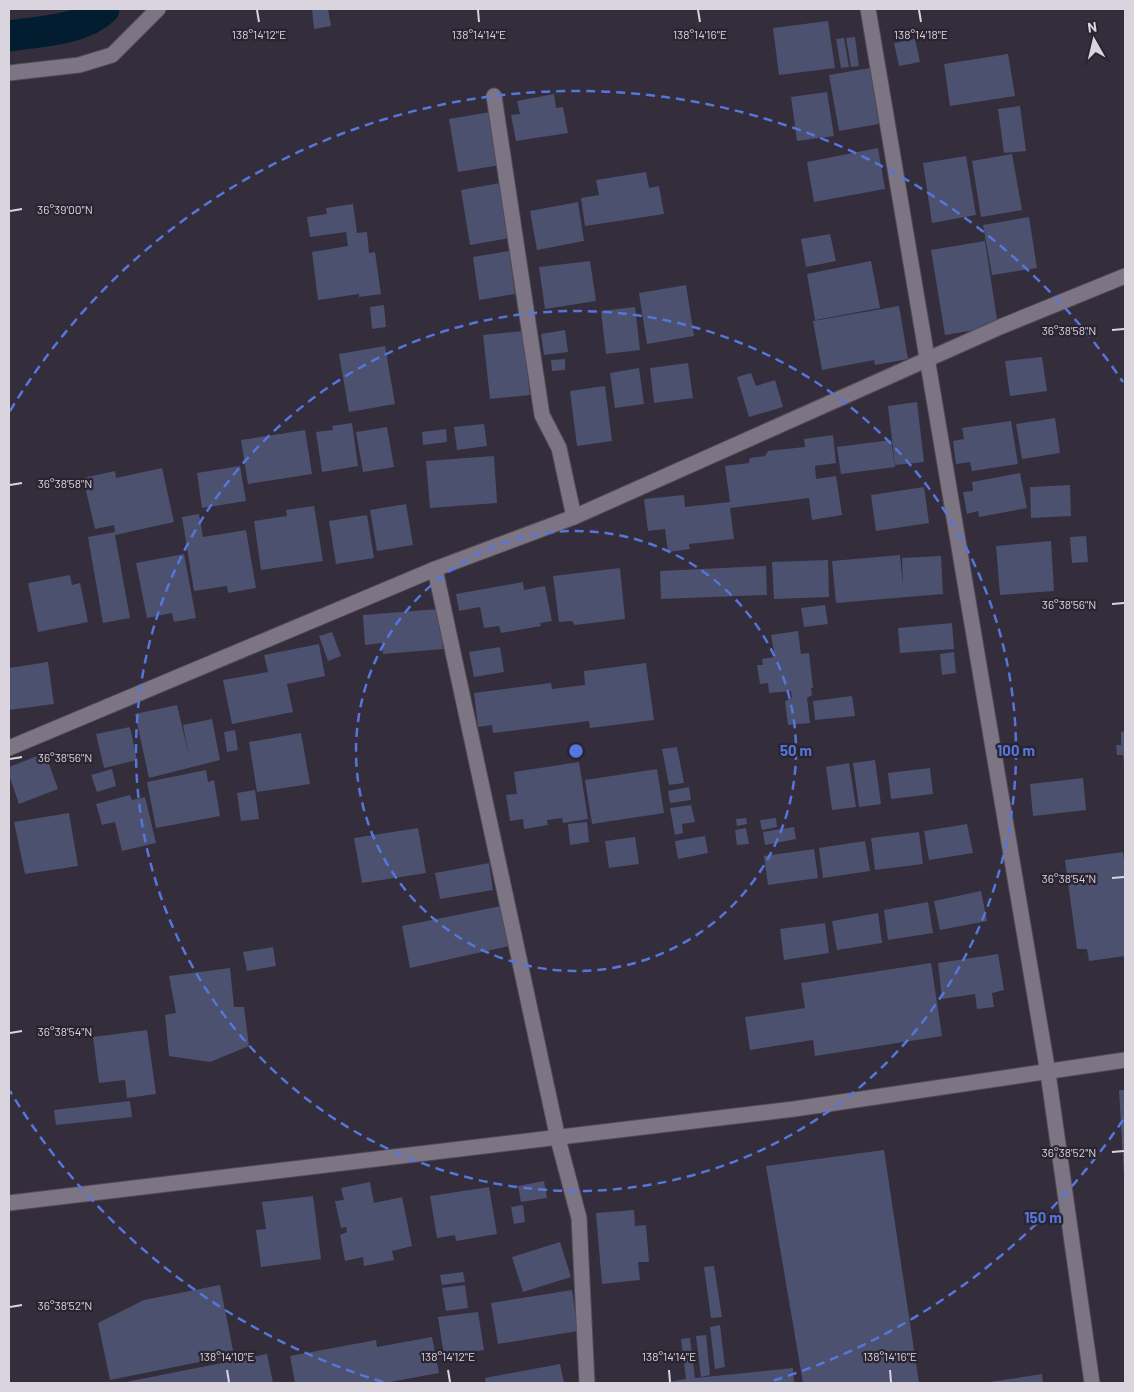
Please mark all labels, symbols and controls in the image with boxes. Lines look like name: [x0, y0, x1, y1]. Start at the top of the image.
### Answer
north arrow: [1069, 15, 1119, 65]
text: N: [1086, 18, 1098, 36]
text: 138°14'12"E: [232, 27, 286, 41]
text: 138°14'14"E: [452, 27, 506, 41]
text: 138°14'16"E: [673, 27, 727, 41]
text: 138°14'18"E: [894, 27, 948, 41]
text: 36°39'00"N: [37, 202, 93, 216]
text: 36°38'58"N: [1042, 323, 1096, 337]
text: 36°38'58"N: [38, 476, 92, 490]
text: 36°38'56"N: [1042, 597, 1096, 611]
text: 50 m: [780, 741, 812, 759]
text: 100 m: [997, 741, 1035, 759]
centre of rings: [567, 742, 585, 760]
text: 36°38'56"N: [38, 750, 92, 764]
text: 36°38'54"N: [1042, 871, 1096, 885]
text: 36°38'54"N: [38, 1024, 92, 1038]
text: 36°38'52"N: [1042, 1145, 1096, 1159]
text: 150 m: [1024, 1208, 1062, 1226]
text: 36°38'52"N: [38, 1298, 92, 1312]
text: 138°14'10"E: [200, 1349, 254, 1363]
text: 138°14'12"E: [421, 1349, 475, 1363]
text: 138°14'14"E: [642, 1349, 696, 1363]
text: 138°14'16"E: [863, 1349, 917, 1363]

